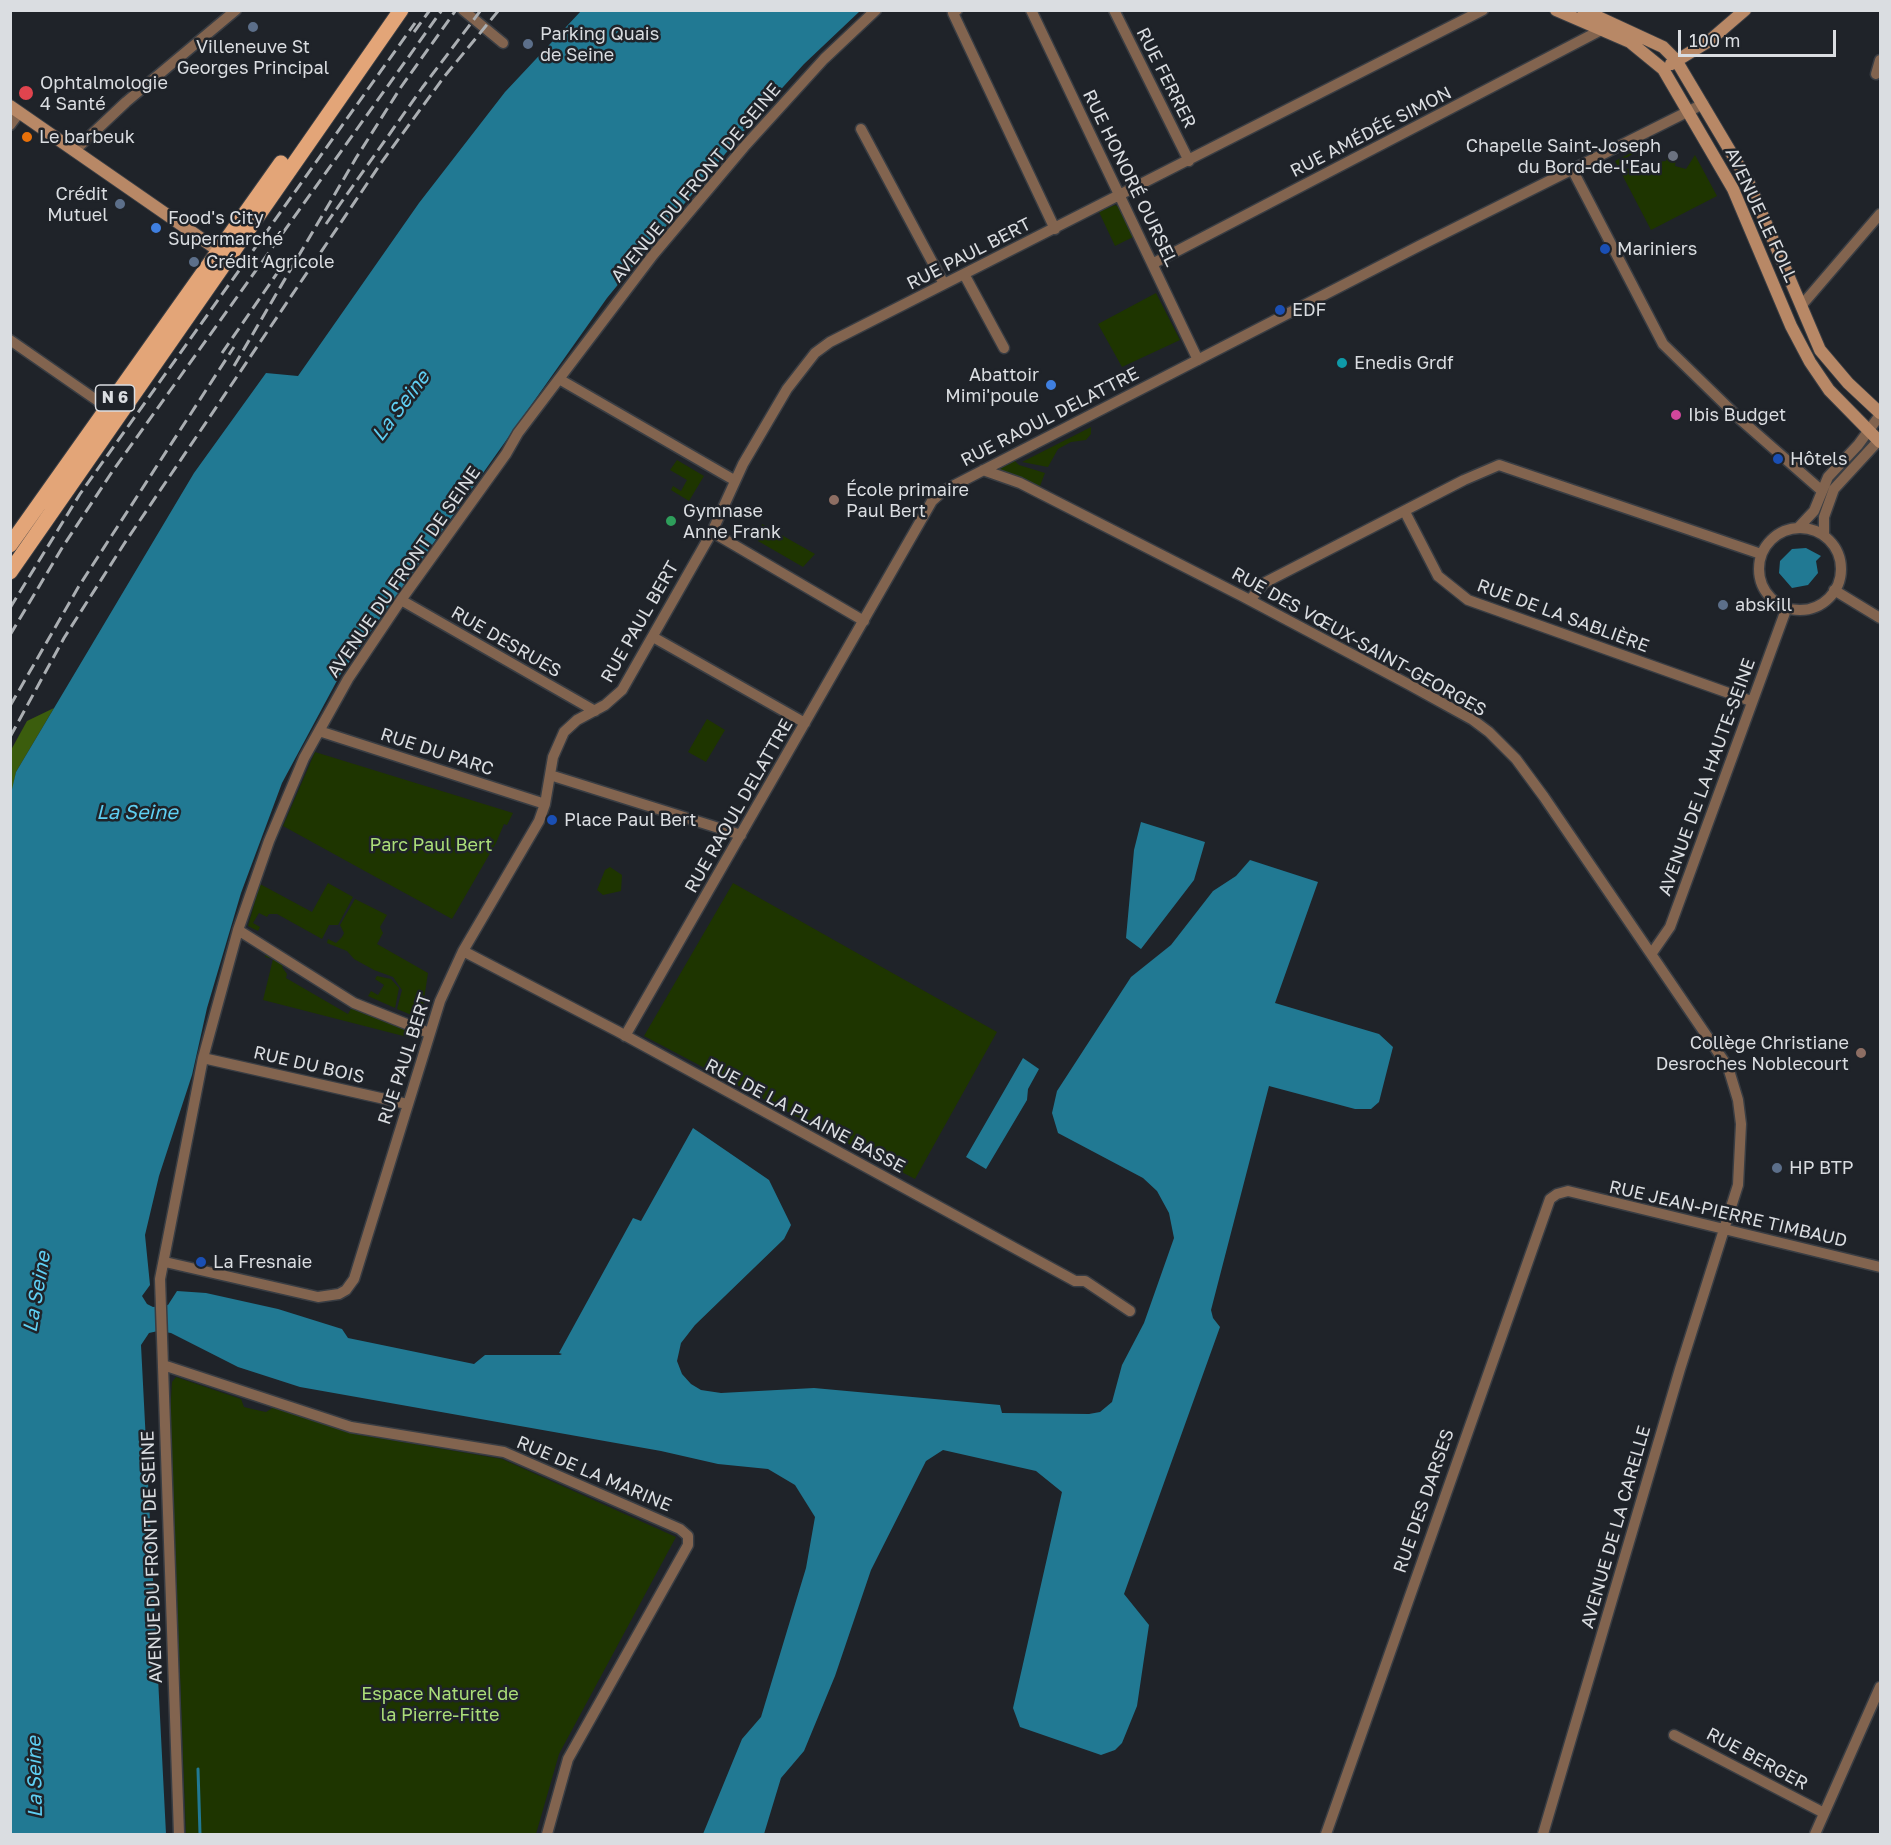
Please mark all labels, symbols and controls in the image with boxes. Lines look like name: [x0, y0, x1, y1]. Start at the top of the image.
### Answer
scale bar: [1681, 18, 1838, 56]
marker: Villeneuve St Georges Principal: [246, 20, 260, 34]
place label: Parking Quais de Seine: [540, 23, 659, 66]
street label: RUE FERRER: [1131, 24, 1201, 132]
text: 100 m: [1689, 29, 1740, 51]
place label: Villeneuve St Georges Principal: [177, 36, 329, 78]
marker: Parking Quais de Seine: [521, 37, 535, 51]
place label: Ophtalmologie 4 Santé: [40, 72, 168, 115]
street label: AVENUE DU FRONT DE SEINE: [607, 79, 785, 287]
street label: RUE AMÉDÉE SIMON: [1287, 82, 1455, 182]
marker: Ophtalmologie 4 Santé: [17, 84, 35, 102]
street label: RUE HONORÉ OURSEL: [1078, 86, 1182, 270]
place label: Le barbeuk: [39, 126, 135, 148]
marker: Le barbeuk: [20, 130, 34, 144]
place label: Chapelle Saint-Joseph du Bord-de-l'Eau: [1466, 135, 1661, 178]
street label: AVENUE LE FOLL: [1720, 144, 1802, 286]
marker: Chapelle Saint-Joseph du Bord-de-l'Eau: [1666, 149, 1680, 163]
place label: Crédit Mutuel: [47, 183, 108, 226]
marker: Crédit Mutuel: [113, 197, 127, 211]
place label: Food's City Supermarché: [168, 207, 283, 250]
street label: RUE PAUL BERT: [903, 213, 1035, 295]
marker: Food's City Supermarché: [149, 221, 163, 235]
place label: Mariniers: [1617, 238, 1697, 260]
marker: Mariniers: [1598, 242, 1612, 256]
place label: Crédit Agricole: [206, 251, 335, 273]
marker: Crédit Agricole: [187, 255, 201, 269]
place label: EDF: [1292, 299, 1326, 321]
marker: EDF: [1273, 303, 1287, 317]
place label: Enedis Grdf: [1354, 352, 1454, 374]
marker: Enedis Grdf: [1335, 356, 1349, 370]
street label: RUE RAOUL DELATTRE: [957, 363, 1143, 471]
place label: Abattoir Mimi'poule: [945, 364, 1039, 406]
water label: La Seine: [367, 366, 435, 446]
marker: Abattoir Mimi'poule: [1044, 378, 1058, 392]
road number: N 6: [96, 385, 134, 411]
place label: Ibis Budget: [1688, 404, 1786, 426]
marker: Ibis Budget: [1669, 408, 1683, 422]
place label: Hôtels: [1790, 448, 1847, 470]
marker: Hôtels: [1771, 452, 1785, 466]
street label: AVENUE DU FRONT DE SEINE: [323, 462, 485, 682]
place label: École primaire Paul Bert: [846, 479, 969, 522]
marker: École primaire Paul Bert: [827, 493, 841, 507]
place label: Gymnase Anne Frank: [683, 500, 781, 542]
marker: Gymnase Anne Frank: [664, 514, 678, 528]
street label: RUE PAUL BERT: [596, 557, 684, 687]
street label: RUE DES VŒUX-SAINT-GEORGES: [1228, 563, 1490, 721]
street label: RUE DE LA SABLIÈRE: [1474, 575, 1652, 657]
place label: abskill: [1735, 594, 1792, 616]
marker: abskill: [1716, 598, 1730, 612]
street label: RUE DESRUES: [447, 602, 565, 682]
street label: AVENUE DE LA HAUTE-SEINE: [1654, 655, 1760, 899]
street label: RUE RAOUL DELATTRE: [680, 715, 798, 897]
street label: RUE DU PARC: [378, 724, 496, 780]
water label: La Seine: [96, 801, 178, 825]
place label: Place Paul Bert: [564, 809, 696, 831]
marker: Place Paul Bert: [545, 813, 559, 827]
park label: Parc Paul Bert: [370, 834, 492, 856]
street label: RUE PAUL BERT: [374, 991, 436, 1127]
place label: Collège Christiane Desroches Noblecourt: [1656, 1032, 1849, 1074]
street label: RUE DU BOIS: [251, 1042, 367, 1088]
marker: Collège Christiane Desroches Noblecourt: [1854, 1046, 1868, 1060]
street label: RUE DE LA PLAINE BASSE: [701, 1054, 909, 1178]
place label: HP BTP: [1789, 1157, 1854, 1179]
marker: HP BTP: [1770, 1161, 1784, 1175]
street label: RUE JEAN-PIERRE TIMBAUD: [1607, 1176, 1849, 1252]
water label: La Seine: [18, 1250, 56, 1334]
place label: La Fresnaie: [213, 1251, 312, 1273]
marker: La Fresnaie: [194, 1255, 208, 1269]
street label: AVENUE DE LA CARELLE: [1577, 1423, 1655, 1631]
street label: RUE DES DARSES: [1389, 1426, 1459, 1576]
street label: AVENUE DU FRONT DE SEINE: [137, 1430, 167, 1684]
street label: RUE DE LA MARINE: [513, 1432, 675, 1516]
park label: Espace Naturel de la Pierre-Fitte: [361, 1683, 519, 1726]
street label: RUE BERGER: [1703, 1723, 1811, 1795]
water label: La Seine: [22, 1736, 48, 1818]

